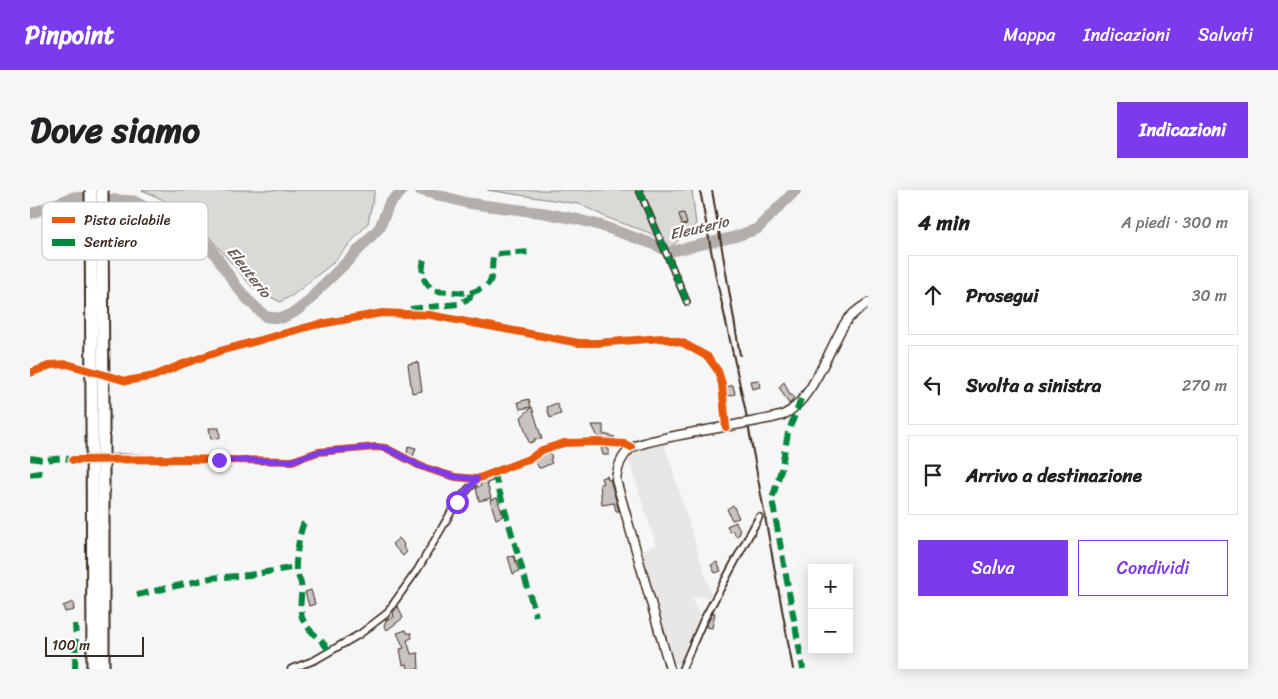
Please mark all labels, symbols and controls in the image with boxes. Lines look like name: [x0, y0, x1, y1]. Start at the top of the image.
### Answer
text: Pinpoint: [25, 14, 114, 56]
text: Mappa: [1003, 19, 1055, 51]
text: Indicazioni: [1083, 19, 1170, 51]
text: Salvati: [1198, 19, 1253, 51]
text: Dove siamo: [30, 99, 200, 161]
button: Indicazioni: [1117, 102, 1248, 158]
legend: [42, 202, 208, 260]
text: 4 min: [918, 204, 970, 242]
text: Pista ciclabile: [84, 208, 171, 233]
water label: Eleuterio: [667, 208, 733, 247]
text: A piedi · 300 m: [1121, 208, 1228, 237]
text: Sentiero: [84, 230, 137, 255]
water label: Eleuterio: [220, 240, 279, 305]
text: Prosegui: [966, 279, 1039, 312]
icon: ahead: [919, 281, 947, 309]
text: 30 m: [1192, 281, 1227, 310]
text: Svolta a sinistra: [966, 369, 1101, 402]
icon: left: [919, 371, 947, 399]
text: 270 m: [1182, 371, 1227, 400]
route end: [208, 449, 231, 472]
text: Arrivo a destinazione: [966, 459, 1142, 492]
icon: arrive: [919, 461, 947, 489]
route start: [446, 491, 469, 514]
button: Salva: [918, 540, 1068, 596]
button: Condividi: [1078, 540, 1228, 596]
map controls: [808, 564, 853, 654]
button: +: [808, 564, 853, 609]
button: −: [808, 609, 853, 654]
text: 100 m: [52, 633, 90, 658]
scale bar: [45, 634, 144, 657]

